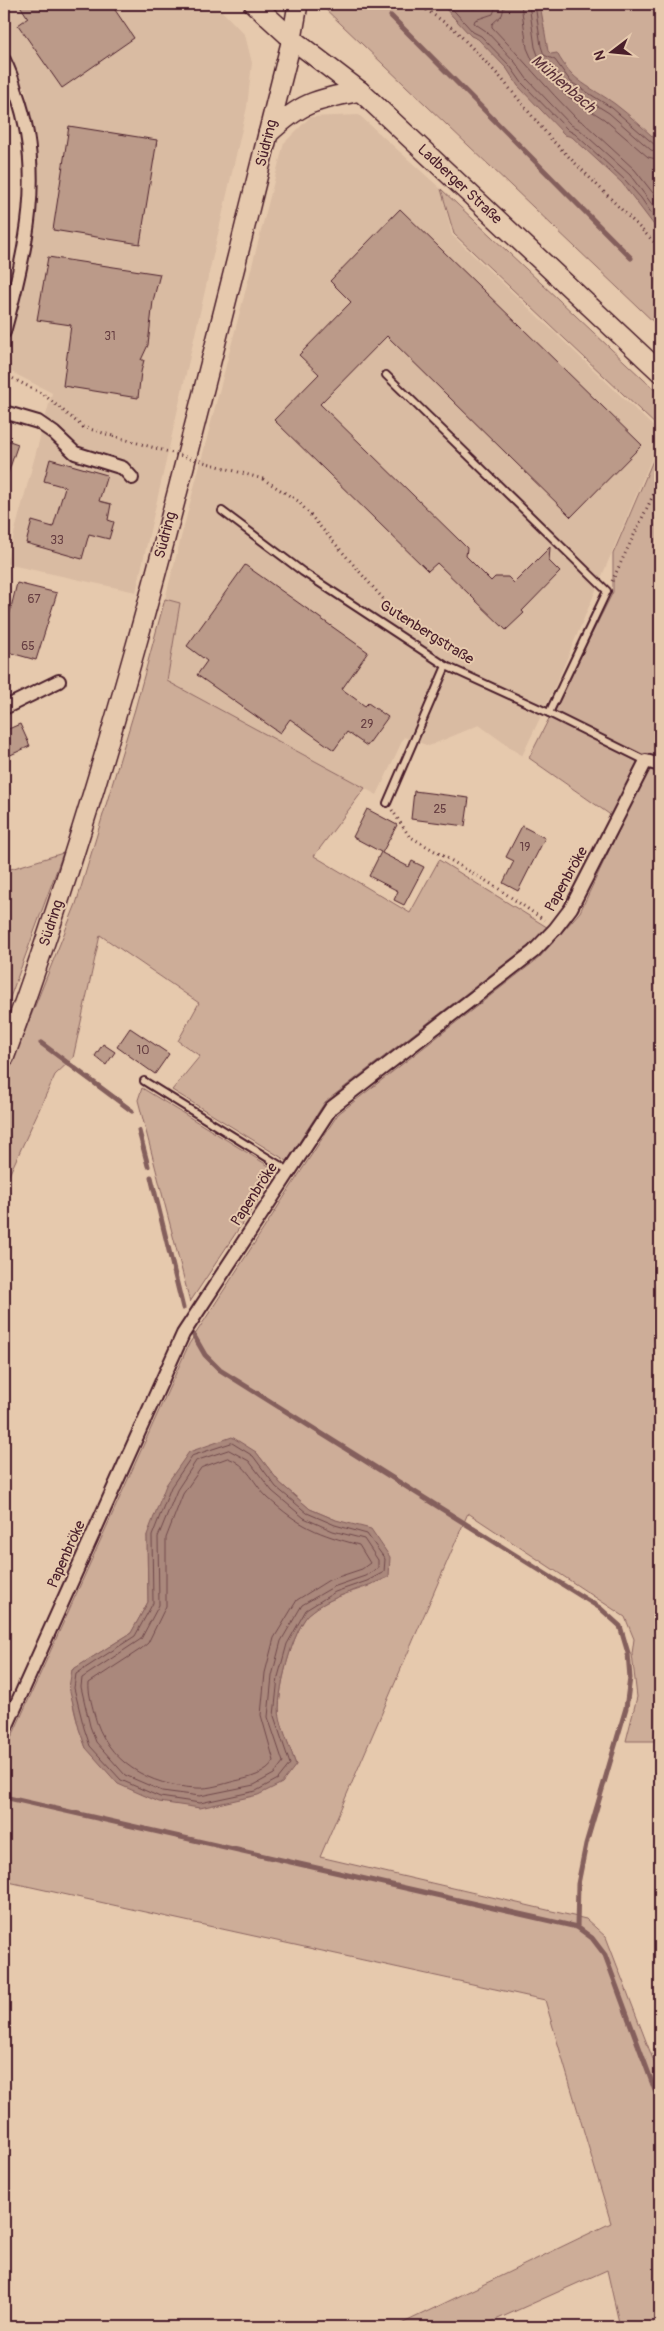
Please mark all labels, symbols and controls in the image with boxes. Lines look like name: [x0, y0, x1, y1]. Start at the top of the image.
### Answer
north arrow: [586, 28, 636, 78]
text: N: [591, 49, 609, 62]
water label: Mühlenbach: [527, 50, 601, 118]
street label: Südring: [251, 118, 281, 169]
street label: Ladberger Straße: [413, 140, 506, 229]
house number: 31: [104, 329, 116, 344]
street label: Südring: [150, 510, 181, 561]
house number: 33: [50, 533, 64, 548]
house number: 67: [27, 592, 41, 607]
street label: Gutenbergstraße: [376, 596, 478, 669]
house number: 65: [21, 639, 35, 654]
house number: 29: [361, 717, 373, 732]
house number: 25: [433, 802, 447, 817]
house number: 19: [520, 840, 530, 855]
street label: Papenbröke: [541, 843, 592, 915]
street label: Südring: [35, 897, 68, 949]
house number: 10: [137, 1043, 149, 1058]
street label: Papenbröke: [227, 1158, 282, 1230]
street label: Papenbröke: [43, 1517, 90, 1591]

